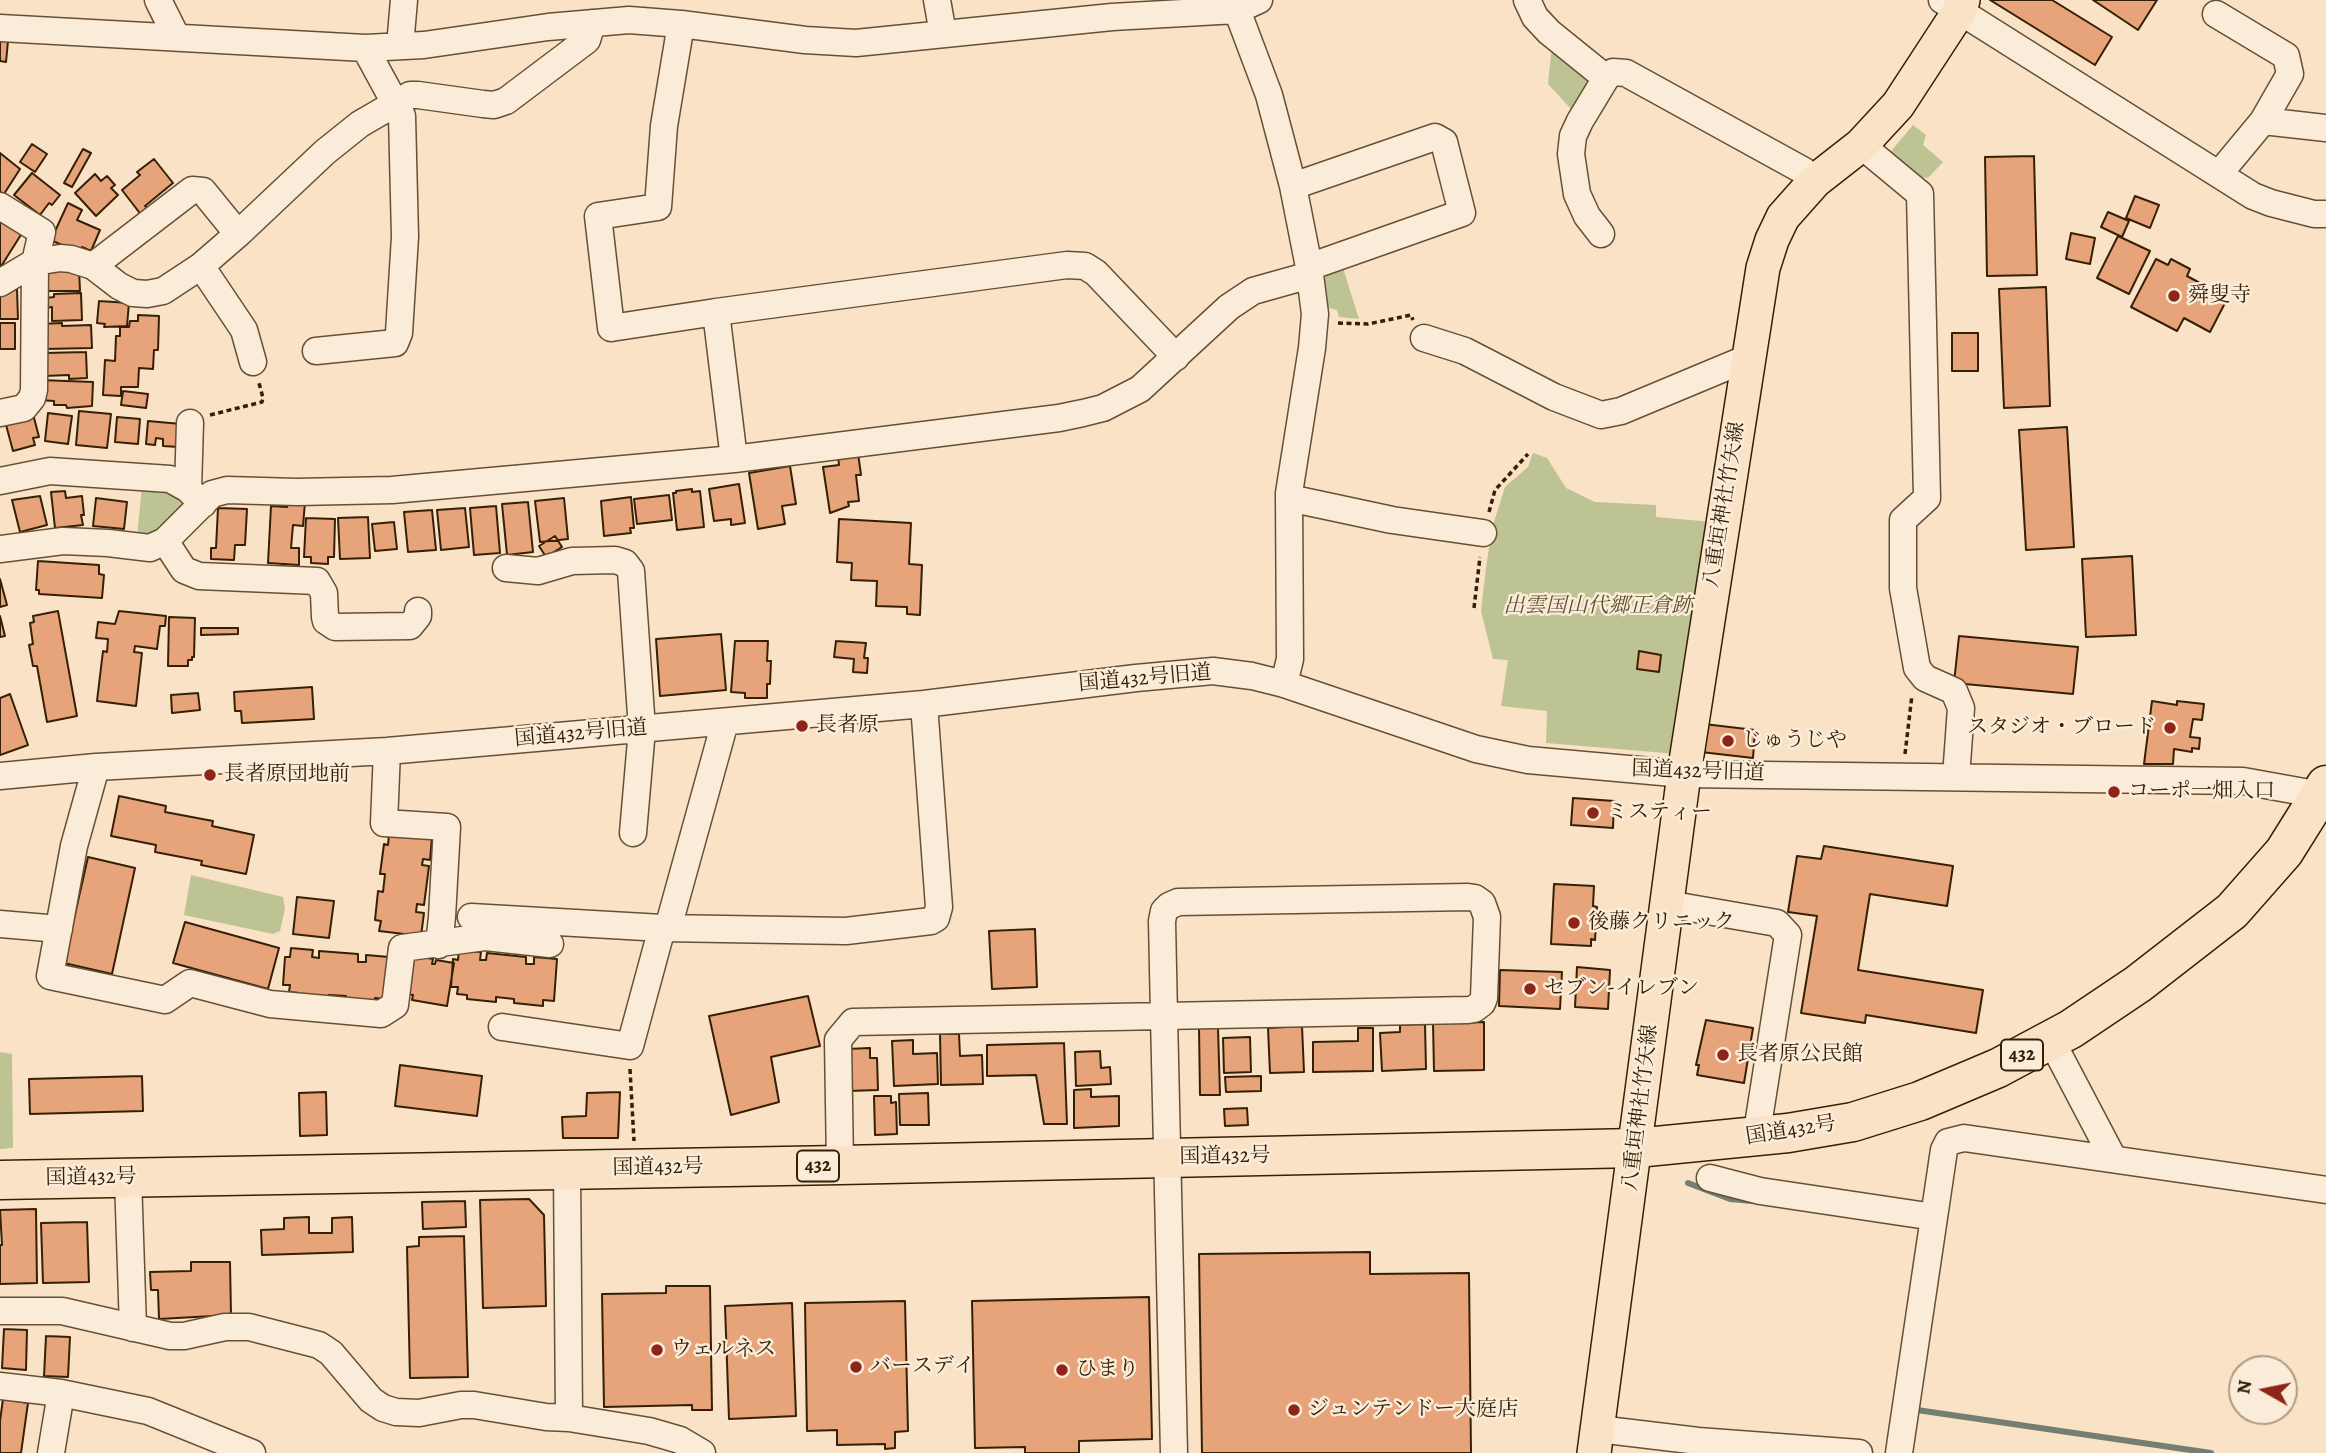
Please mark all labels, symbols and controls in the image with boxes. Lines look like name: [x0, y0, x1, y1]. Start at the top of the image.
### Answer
place label: 舜叟寺: [2188, 283, 2251, 309]
marker: 舜叟寺: [2166, 288, 2182, 304]
street label: 八重垣神社竹矢線: [1699, 420, 1751, 590]
park label: 出雲国山代郷正倉跡: [1504, 594, 1692, 620]
street label: 国道432号旧道: [1078, 661, 1212, 697]
place label: 長者原: [816, 713, 879, 739]
place label: スタジオ・ブロード: [1967, 715, 2156, 741]
street label: 国道432号旧道: [514, 716, 648, 752]
marker: 長者原: [794, 718, 810, 734]
marker: スタジオ・ブロード: [2162, 720, 2178, 736]
place label: じゅうじや: [1742, 728, 1847, 754]
marker: じゅうじや: [1720, 733, 1736, 749]
street label: 国道432号旧道: [1631, 757, 1765, 787]
place label: 長者原団地前: [224, 762, 350, 788]
marker: 長者原団地前: [202, 767, 218, 783]
place label: コーポ一畑入口: [2128, 779, 2275, 805]
marker: コーポ一畑入口: [2106, 784, 2122, 800]
place label: ミスティー: [1607, 800, 1712, 826]
marker: ミスティー: [1585, 805, 1601, 821]
place label: 後藤クリニック: [1588, 910, 1735, 936]
marker: 後藤クリニック: [1566, 915, 1582, 931]
place label: セブン-イレブン: [1544, 976, 1699, 1002]
marker: セブン-イレブン: [1522, 981, 1538, 997]
street label: 八重垣神社竹矢線: [1618, 1023, 1664, 1193]
road number: 432: [2001, 1040, 2043, 1070]
place label: 長者原公民館: [1737, 1042, 1863, 1068]
marker: 長者原公民館: [1715, 1047, 1731, 1063]
street label: 国道432号: [1744, 1111, 1838, 1151]
street label: 国道432号: [1179, 1144, 1271, 1170]
road number: 432: [797, 1150, 839, 1182]
street label: 国道432号: [612, 1155, 704, 1181]
street label: 国道432号: [45, 1165, 137, 1191]
place label: ウェルネス: [671, 1337, 776, 1363]
marker: ウェルネス: [649, 1342, 665, 1358]
place label: バースデイ: [870, 1354, 975, 1380]
north arrow: [2228, 1355, 2298, 1425]
place label: ひまり: [1076, 1357, 1139, 1383]
marker: バースデイ: [848, 1359, 864, 1375]
marker: ひまり: [1054, 1362, 1070, 1378]
text: N: [2230, 1378, 2258, 1396]
place label: ジュンテンドー大庭店: [1308, 1397, 1518, 1423]
marker: ジュンテンドー大庭店: [1286, 1402, 1302, 1418]

